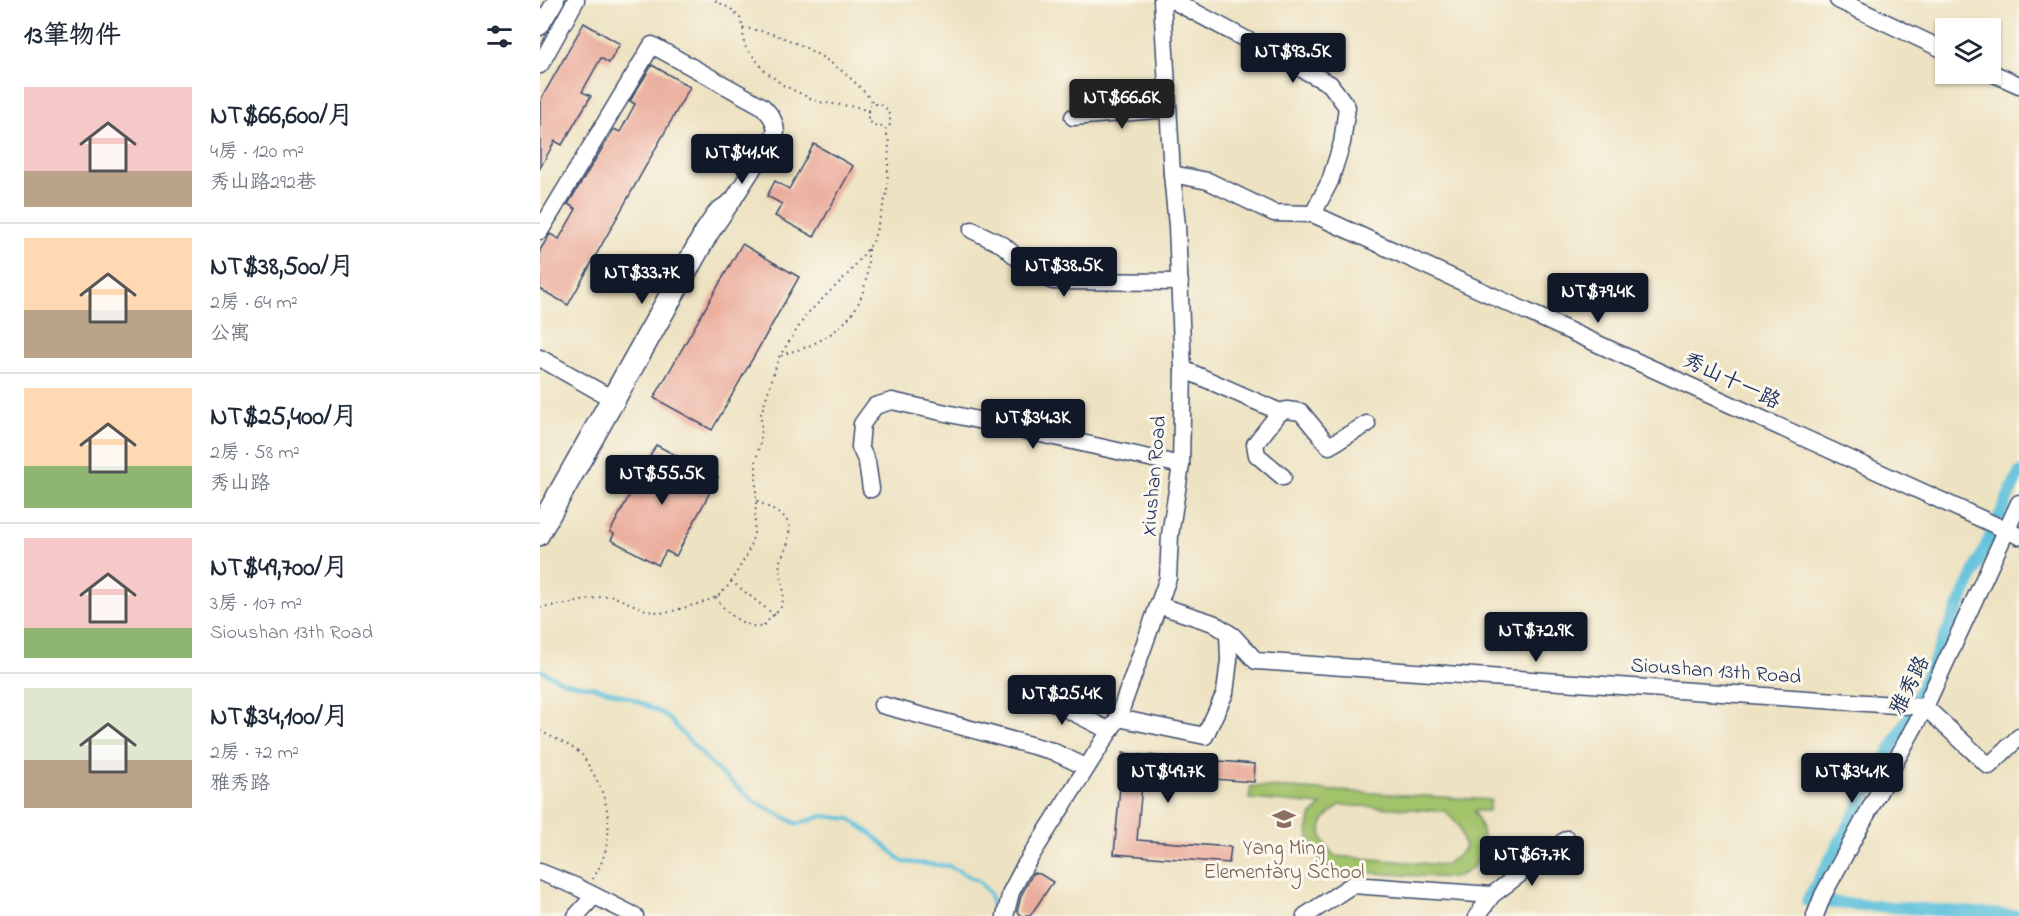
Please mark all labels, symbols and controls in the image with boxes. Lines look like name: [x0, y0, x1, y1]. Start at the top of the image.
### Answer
text: 13筆物件: [24, 18, 121, 56]
map controls: [1935, 18, 2001, 84]
button: layers: [1935, 18, 2001, 84]
icon: filters: [483, 20, 516, 53]
pin: NT$93.5K: [1231, 33, 1355, 84]
text: NT$93.5K: [1255, 38, 1331, 67]
pin: NT$66.6K: [1060, 79, 1184, 130]
text: NT$66.6K: [1083, 84, 1161, 113]
text: NT$66,600/月: [210, 98, 354, 136]
icon: home: [72, 111, 144, 183]
pin: NT$41.4K: [680, 134, 804, 185]
text: 4房 · 120 m²: [210, 138, 304, 167]
text: NT$41.4K: [705, 139, 779, 168]
text: 秀山路292巷: [210, 169, 316, 198]
pin: NT$38.5K: [1002, 247, 1126, 298]
text: NT$38,500/月: [210, 249, 355, 287]
text: NT$38.5K: [1025, 252, 1103, 281]
pin: NT$33.7K: [580, 254, 704, 305]
text: NT$33.7K: [604, 259, 680, 288]
icon: home: [72, 262, 144, 334]
pin: NT$79.4K: [1536, 273, 1660, 324]
text: NT$79.4K: [1561, 278, 1635, 307]
text: 2房 · 64 m²: [210, 289, 298, 318]
text: 公寓: [210, 320, 250, 349]
street label: 秀山十一路: [1677, 346, 1785, 418]
text: NT$25,400/月: [210, 399, 358, 437]
pin: NT$34.3K: [971, 399, 1095, 450]
text: NT$34.3K: [995, 404, 1071, 433]
icon: home: [72, 412, 144, 484]
street label: Xiushan Road: [1135, 414, 1175, 538]
text: 2房 · 58 m²: [210, 439, 300, 468]
pin: NT$55.5K: [600, 455, 724, 506]
text: NT$55.5K: [619, 460, 705, 489]
text: 秀山路: [210, 470, 270, 499]
text: NT$49,700/月: [210, 550, 348, 588]
icon: home: [72, 562, 144, 634]
text: 3房 · 107 m²: [210, 590, 302, 619]
pin: NT$72.9K: [1474, 612, 1598, 663]
text: NT$72.9K: [1498, 617, 1574, 646]
text: Sioushan 13th Road: [210, 619, 373, 648]
street label: Sioushan 13th Road: [1629, 651, 1802, 693]
street label: 雅秀路: [1884, 651, 1938, 721]
pin: NT$25.4K: [1000, 675, 1124, 726]
text: NT$25.4K: [1022, 680, 1102, 709]
text: NT$34,100/月: [210, 699, 349, 737]
icon: home: [72, 712, 144, 784]
text: 2房 · 72 m²: [210, 739, 299, 768]
pin: NT$49.7K: [1106, 753, 1230, 804]
pin: NT$34.1K: [1790, 753, 1914, 804]
text: NT$49.7K: [1131, 758, 1205, 787]
text: NT$34.1K: [1815, 758, 1889, 787]
text: 雅秀路: [210, 770, 270, 799]
school or university icon: Yang Ming Elementary School: [1271, 806, 1297, 832]
place label: Yang Ming Elementary School: [1203, 834, 1365, 890]
pin: NT$67.7K: [1470, 836, 1594, 887]
text: NT$67.7K: [1494, 841, 1570, 870]

